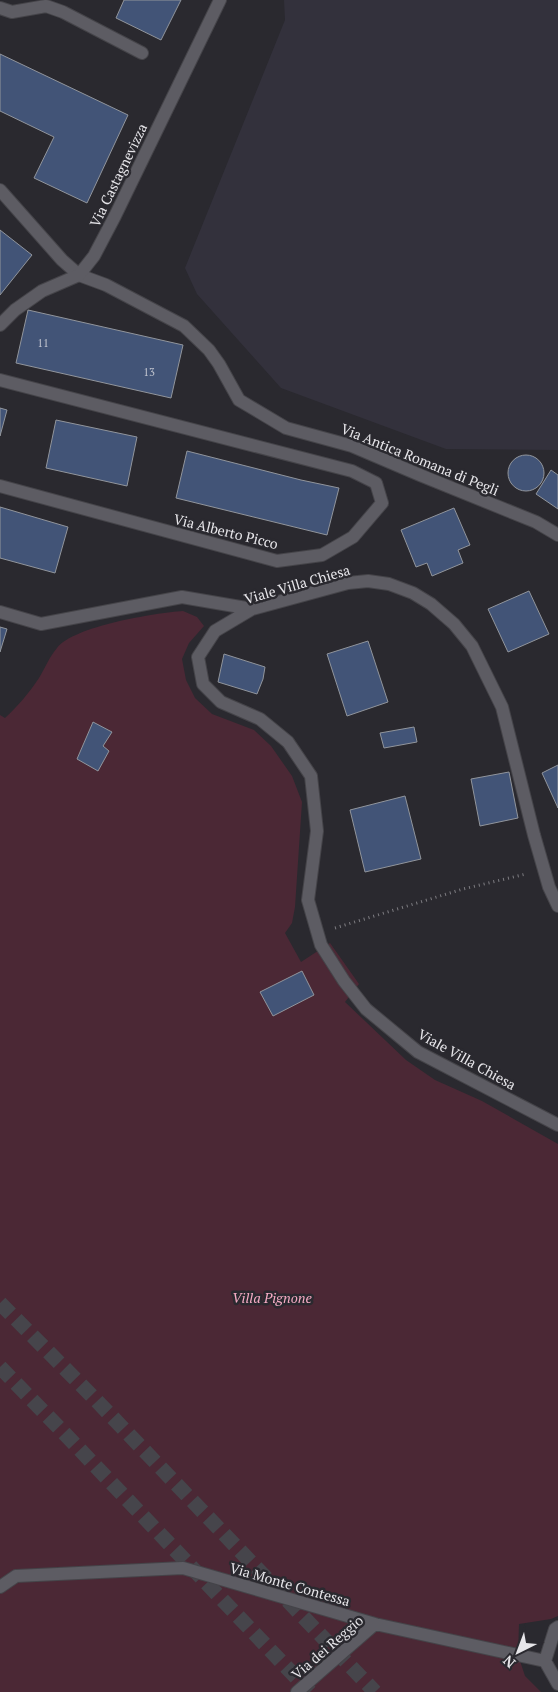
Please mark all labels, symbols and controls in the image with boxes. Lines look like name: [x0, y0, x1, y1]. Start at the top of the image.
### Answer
street label: Via Castagnevizza: [85, 120, 151, 230]
house number: 11: [37, 336, 49, 350]
house number: 13: [143, 365, 155, 379]
street label: Via Antica Romana di Pegli: [338, 419, 502, 499]
street label: Via Alberto Picco: [172, 509, 280, 553]
street label: Viale Villa Chiesa: [242, 560, 352, 608]
street label: Viale Villa Chiesa: [415, 1024, 519, 1094]
park label: Villa Pignone: [232, 1288, 313, 1307]
street label: Via Monte Contessa: [228, 1558, 352, 1610]
street label: Via dei Reggio: [287, 1610, 367, 1683]
north arrow: [493, 1627, 543, 1677]
text: N: [498, 1651, 519, 1673]

